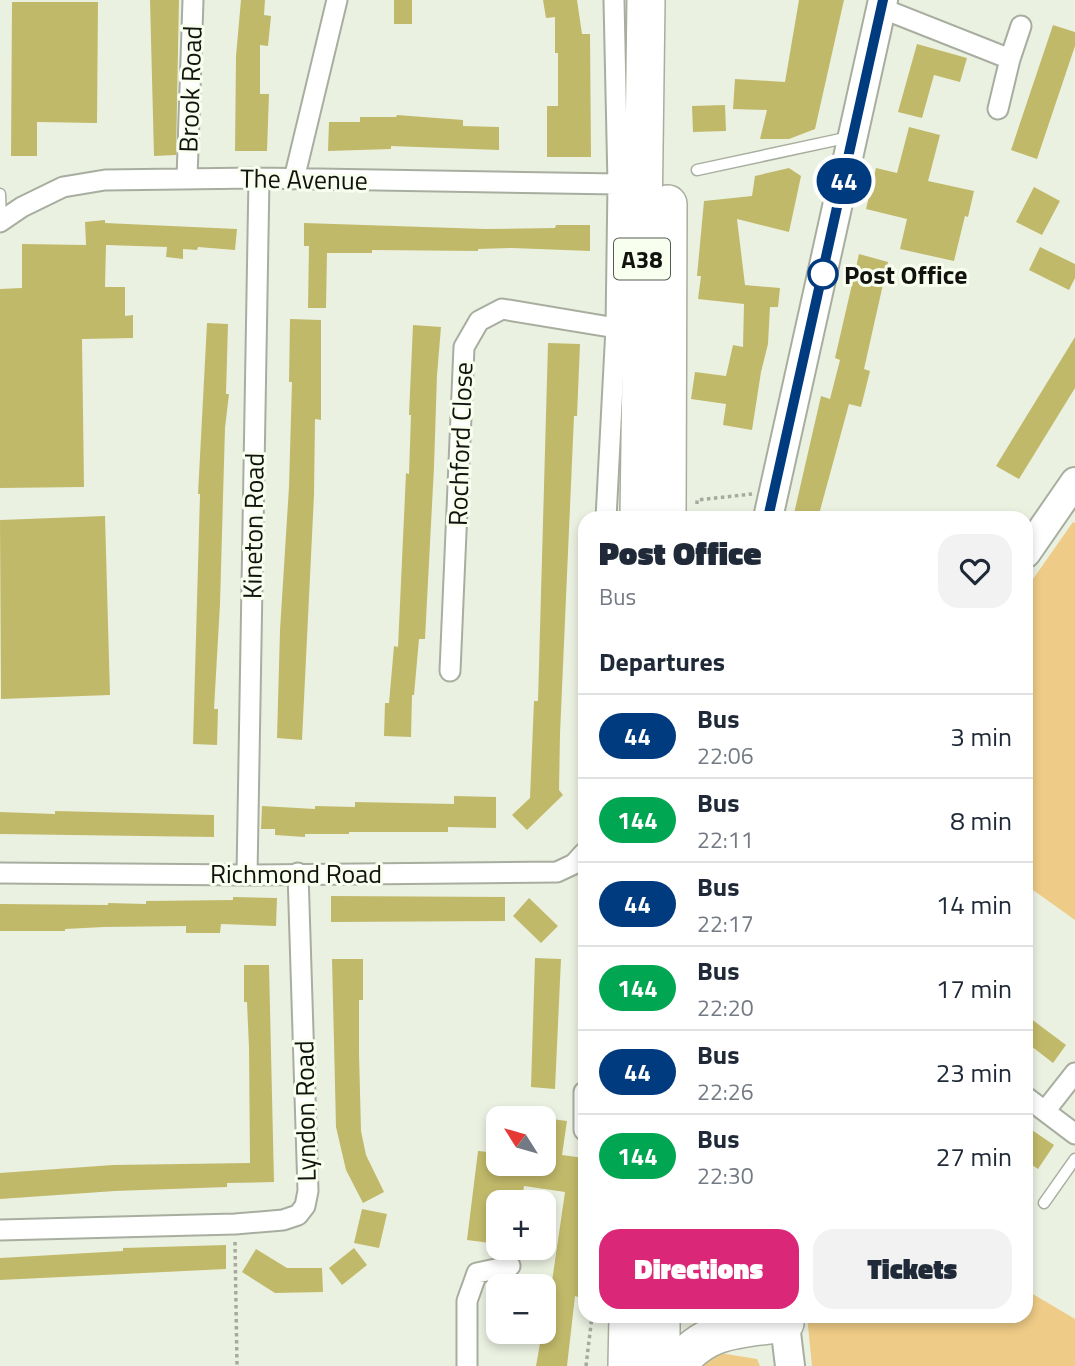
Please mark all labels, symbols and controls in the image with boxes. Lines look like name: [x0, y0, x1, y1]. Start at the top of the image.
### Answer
street label: Brook Road: [168, 25, 212, 153]
street label: The Avenue: [240, 158, 368, 200]
line badge: 44: [812, 158, 876, 204]
text: 44: [831, 163, 857, 199]
road number: A38: [614, 238, 670, 280]
place label: Post Office: [844, 255, 968, 294]
marker: Post Office: [808, 259, 838, 289]
street label: Rochford Close: [438, 361, 482, 527]
street label: Kineton Road: [232, 453, 274, 599]
text: Post Office: [599, 528, 762, 578]
button: heart: [938, 534, 1012, 608]
text: Bus: [599, 579, 636, 614]
text: Departures: [599, 642, 725, 681]
text: Bus: [697, 699, 739, 738]
text: 3 min: [950, 717, 1012, 756]
text: 44: [624, 718, 651, 754]
text: 22:06: [697, 738, 754, 773]
text: Bus: [697, 783, 739, 822]
text: 8 min: [950, 801, 1012, 840]
text: 144: [617, 802, 658, 838]
text: 22:11: [697, 822, 754, 857]
street label: Richmond Road: [210, 854, 382, 893]
text: Bus: [697, 867, 739, 906]
text: 14 min: [936, 885, 1012, 924]
text: 44: [624, 886, 651, 922]
text: 22:17: [697, 906, 754, 941]
text: Bus: [697, 951, 739, 990]
text: 17 min: [936, 969, 1012, 1008]
text: 144: [617, 970, 658, 1006]
text: 22:20: [697, 990, 754, 1025]
text: Bus: [697, 1035, 739, 1074]
street label: Lyndon Road: [284, 1040, 326, 1182]
text: 23 min: [936, 1053, 1012, 1092]
text: 44: [624, 1054, 651, 1090]
text: 22:26: [697, 1074, 754, 1109]
north arrow: [486, 1106, 556, 1176]
map controls: [486, 1106, 556, 1344]
text: Bus: [697, 1119, 739, 1158]
text: 27 min: [936, 1137, 1012, 1176]
text: 144: [617, 1138, 658, 1174]
text: 22:30: [697, 1158, 754, 1193]
button: +: [486, 1190, 556, 1260]
button: Directions: [599, 1229, 799, 1309]
button: Tickets: [813, 1229, 1012, 1309]
button: −: [486, 1274, 556, 1344]

